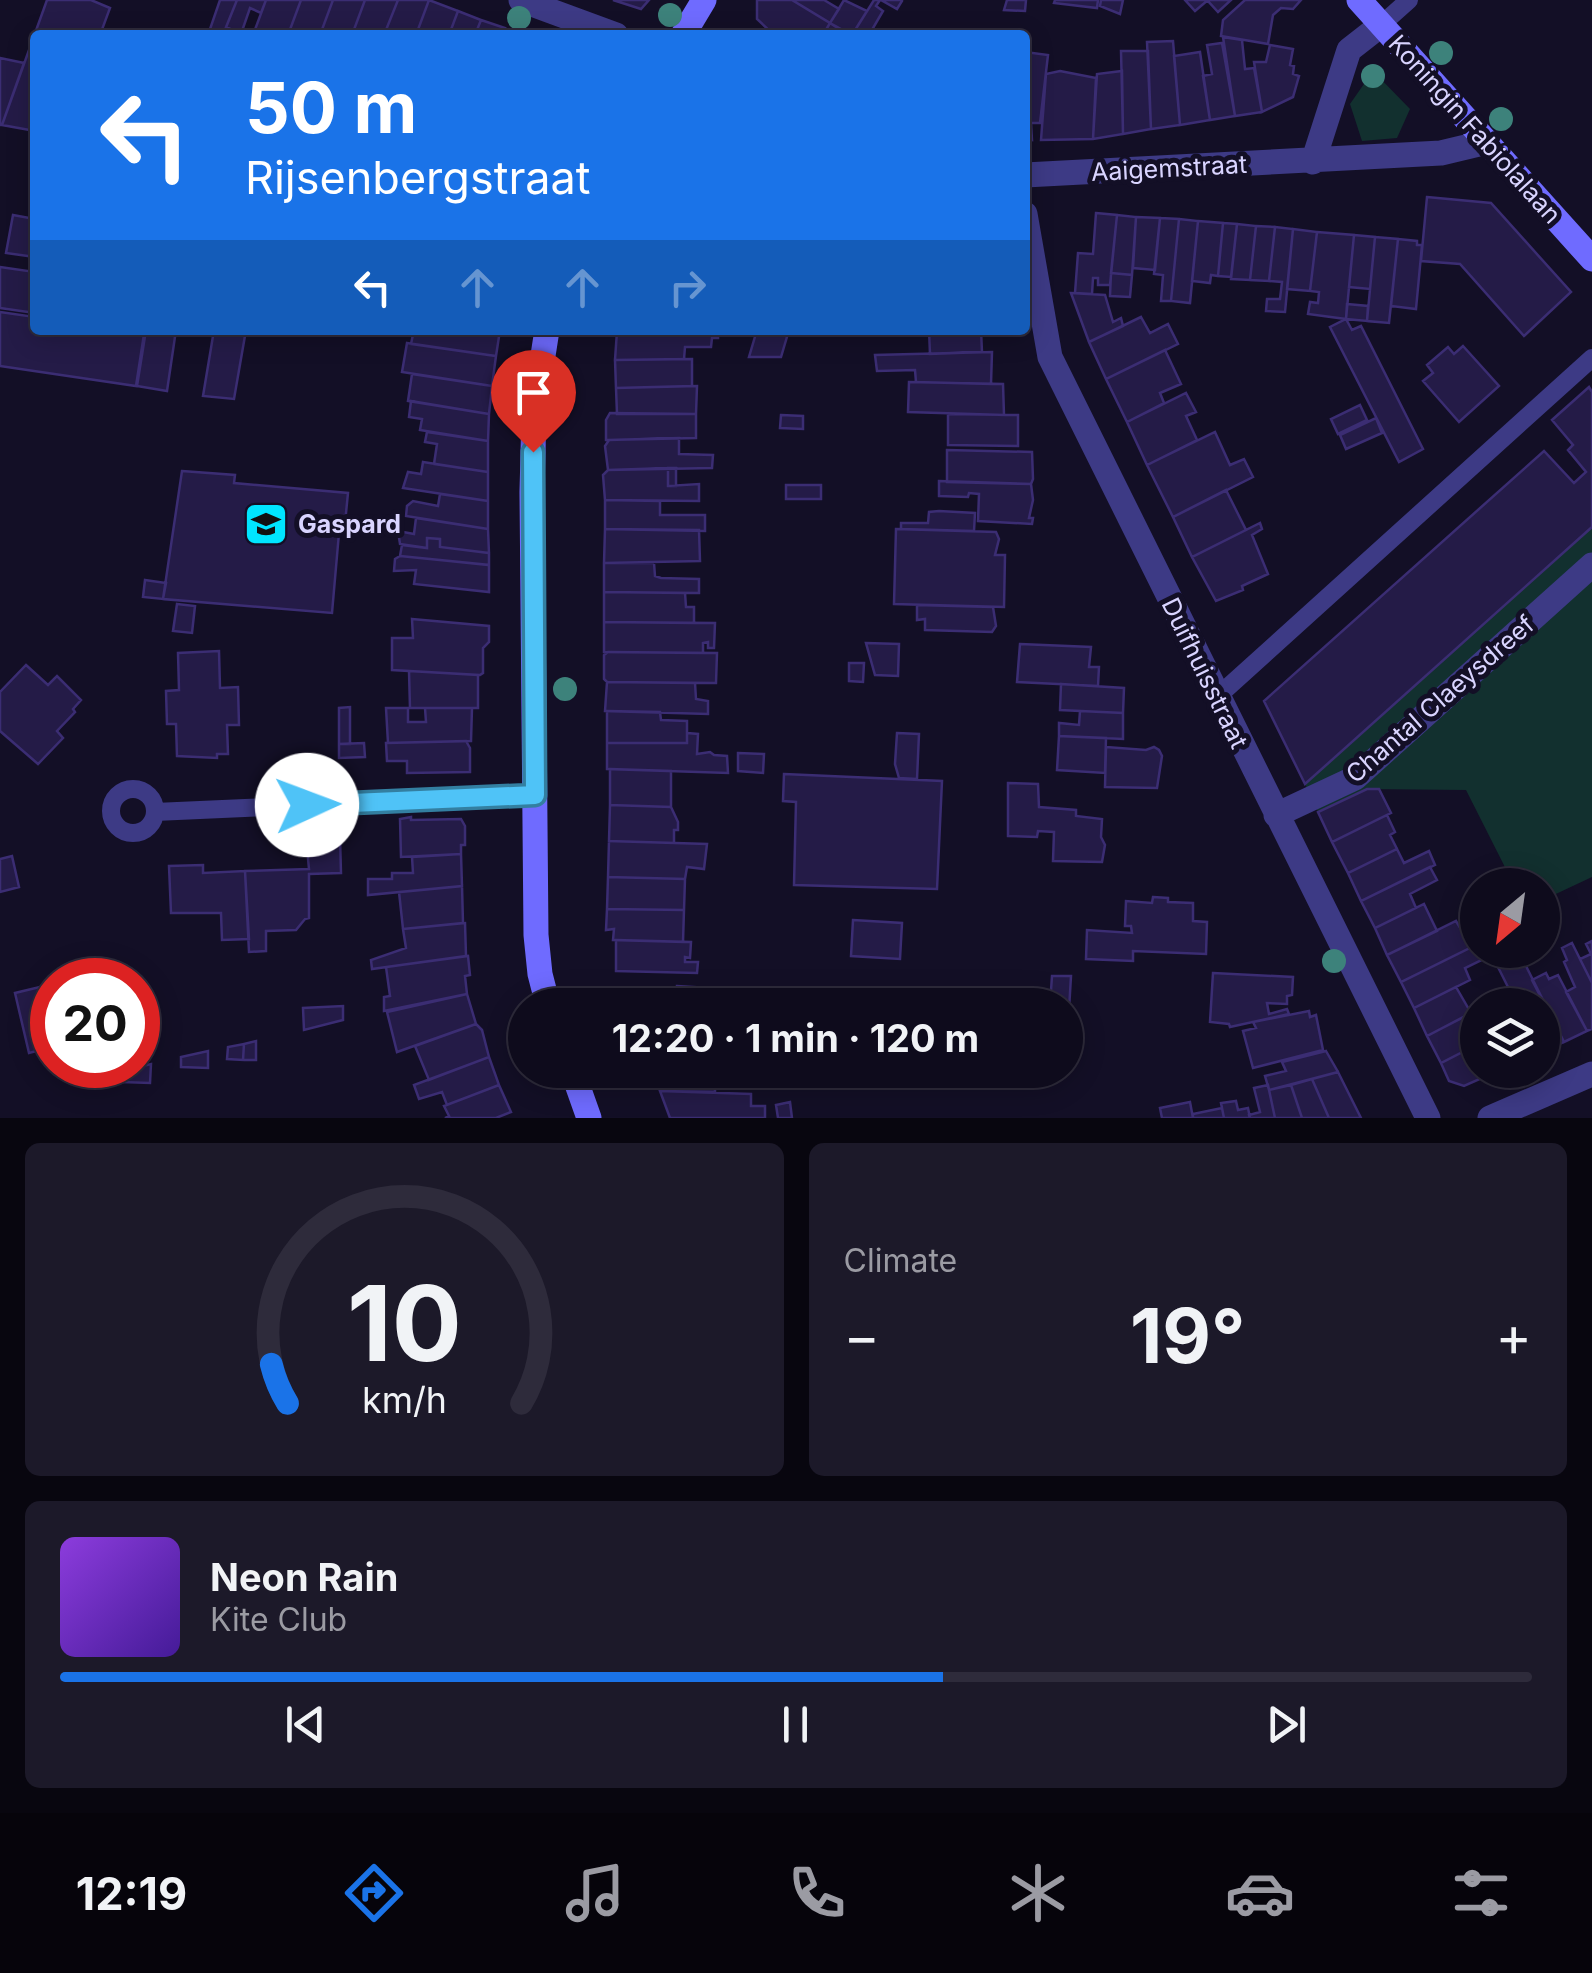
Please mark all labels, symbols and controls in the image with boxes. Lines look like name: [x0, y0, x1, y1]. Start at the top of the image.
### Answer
street label: Koningin Fabiolalaan: [1383, 29, 1567, 229]
text: 50 m: [245, 65, 417, 150]
icon: left: [80, 70, 210, 200]
street label: Aaigemstraat: [1090, 149, 1248, 187]
text: Rijsenbergstraat: [245, 150, 591, 205]
icon: left: [345, 260, 400, 315]
icon: ahead: [450, 260, 505, 315]
icon: ahead: [555, 260, 610, 315]
icon: right: [660, 260, 715, 315]
pin: [491, 350, 576, 453]
icon: arrive: [506, 365, 561, 420]
school or university icon: Gaspard: [243, 501, 289, 547]
place label: Gaspard: [298, 509, 401, 539]
street label: Duifhuisstraat: [1156, 593, 1254, 753]
street label: Chantal Claeysdreef: [1340, 609, 1540, 789]
position arrow: [255, 753, 359, 857]
north arrow: [1460, 868, 1560, 968]
map controls: [1460, 868, 1560, 1088]
speed limit sign: 20: [30, 958, 160, 1088]
button: layers: [1460, 988, 1560, 1088]
text: 12:20 · 1 min · 120 m: [612, 1015, 979, 1061]
text: Climate: [844, 1241, 957, 1280]
text: 10: [347, 1260, 462, 1386]
text: 19°: [1130, 1290, 1246, 1381]
text: −: [844, 1303, 880, 1369]
text: +: [1496, 1303, 1532, 1369]
text: km/h: [362, 1378, 447, 1422]
text: Neon Rain: [210, 1554, 398, 1600]
text: Kite Club: [210, 1600, 347, 1639]
icon: previous: [278, 1697, 333, 1752]
icon: pause: [768, 1697, 823, 1752]
icon: next: [1259, 1697, 1314, 1752]
icon: directions: [339, 1858, 409, 1928]
icon: music: [560, 1858, 630, 1928]
icon: phone: [782, 1858, 852, 1928]
icon: climate: [1003, 1858, 1073, 1928]
icon: car: [1225, 1858, 1295, 1928]
icon: filters: [1446, 1858, 1516, 1928]
text: 12:19: [76, 1866, 187, 1921]

